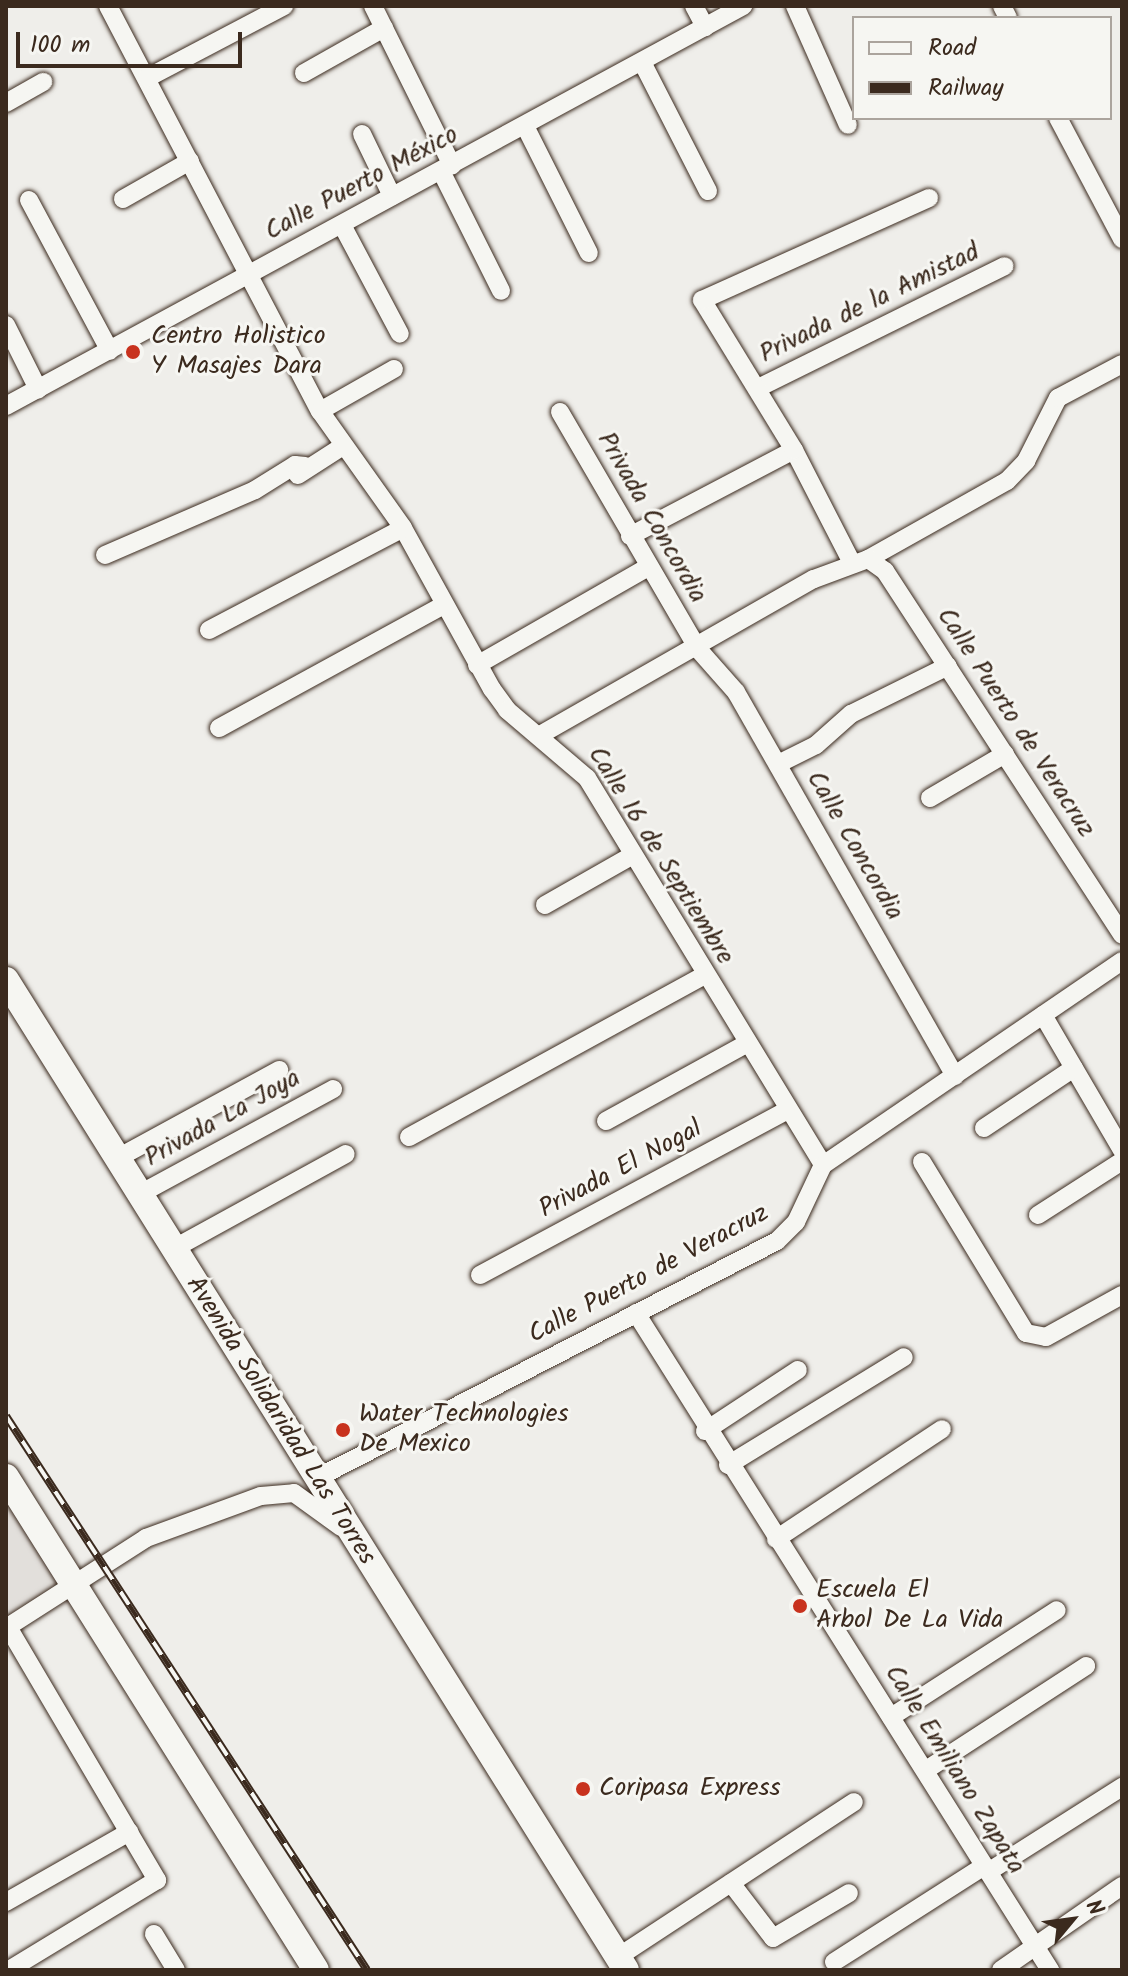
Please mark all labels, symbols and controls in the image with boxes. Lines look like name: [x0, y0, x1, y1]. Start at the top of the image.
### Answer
scale bar: [20, 16, 246, 66]
legend: [852, 16, 1112, 120]
text: 100 m: [30, 26, 90, 65]
text: Road: [928, 29, 976, 68]
text: Railway: [928, 69, 1004, 108]
street label: Calle Puerto México: [260, 120, 464, 248]
street label: Privada de la Amistad: [755, 237, 985, 371]
place label: Centro Holistico Y Masajes Dara: [151, 321, 325, 382]
marker: Centro Holistico Y Masajes Dara: [122, 341, 144, 363]
street label: Privada Concordia: [589, 427, 713, 609]
street label: Calle Puerto de Veracruz: [929, 602, 1101, 844]
street label: Calle 16 de Septiembre: [580, 741, 740, 971]
street label: Calle Concordia: [799, 766, 909, 926]
street label: Privada La Joya: [140, 1063, 306, 1175]
street label: Privada El Nogal: [534, 1114, 708, 1226]
street label: Calle Puerto de Veracruz: [524, 1198, 774, 1352]
street label: Avenida Solidaridad Las Torres: [178, 1271, 382, 1571]
place label: Water Technologies De Mexico: [359, 1399, 569, 1460]
marker: Water Technologies De Mexico: [334, 1421, 352, 1439]
place label: Escuela El Arbol De La Vida: [816, 1575, 1004, 1636]
marker: Escuela El Arbol De La Vida: [791, 1597, 809, 1615]
street label: Calle Emiliano Zapata: [877, 1660, 1031, 1880]
place label: Coripasa Express: [599, 1773, 781, 1805]
marker: Coripasa Express: [574, 1780, 592, 1798]
north arrow: [1032, 1880, 1112, 1960]
text: N: [1075, 1894, 1112, 1923]

